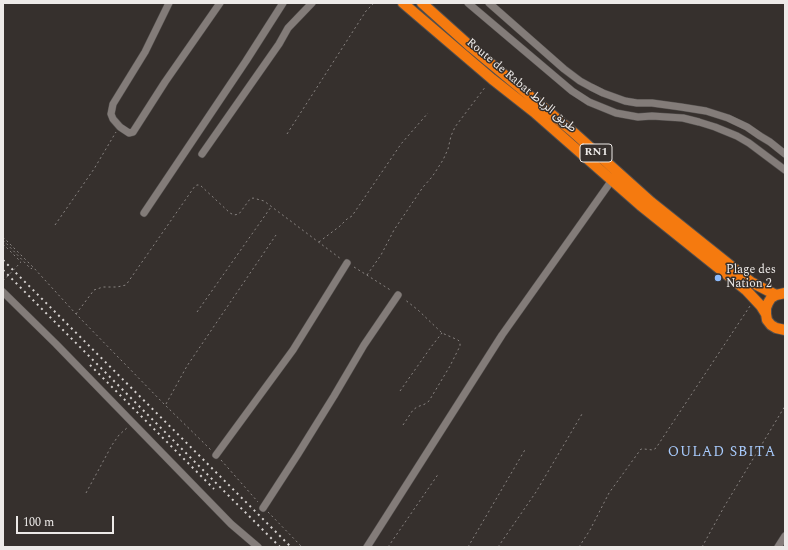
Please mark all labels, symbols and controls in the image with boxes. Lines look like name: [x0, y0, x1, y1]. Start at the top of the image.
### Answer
street label: Route de Rabat طريق الرباط: [463, 36, 579, 136]
road number: RN1: [580, 144, 612, 162]
place label: Plage des Nation 2: [726, 264, 776, 292]
marker: Plage des Nation 2: [713, 273, 723, 283]
district label: OULAD SBITA: [668, 445, 776, 461]
scale bar: [18, 508, 116, 534]
text: 100 m: [23, 513, 54, 532]

